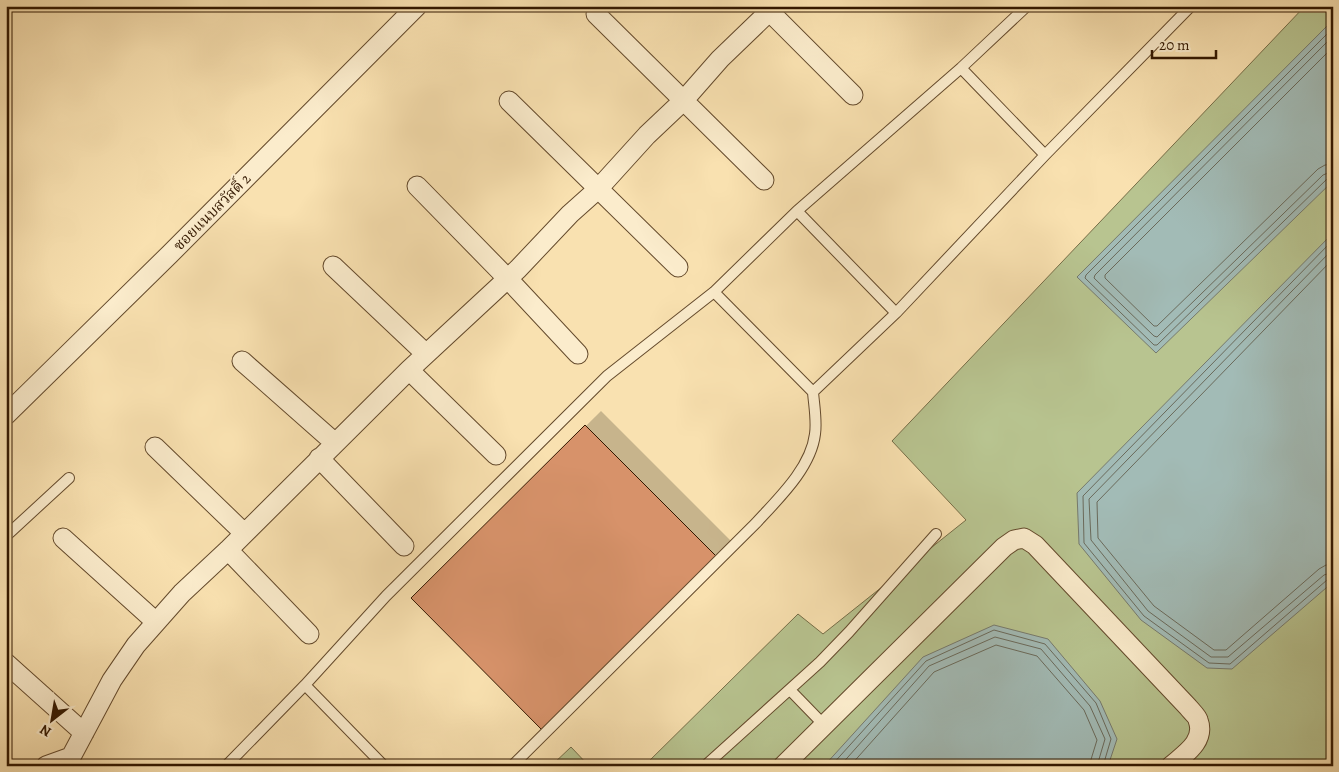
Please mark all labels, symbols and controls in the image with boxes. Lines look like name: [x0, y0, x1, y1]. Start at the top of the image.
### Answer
scale bar: [1152, 28, 1215, 60]
text: 20 m: [1159, 35, 1190, 55]
street label: ซอยแนบสวัสดิ์ 2: [168, 168, 255, 255]
north arrow: [28, 694, 78, 744]
text: N: [36, 720, 55, 741]

